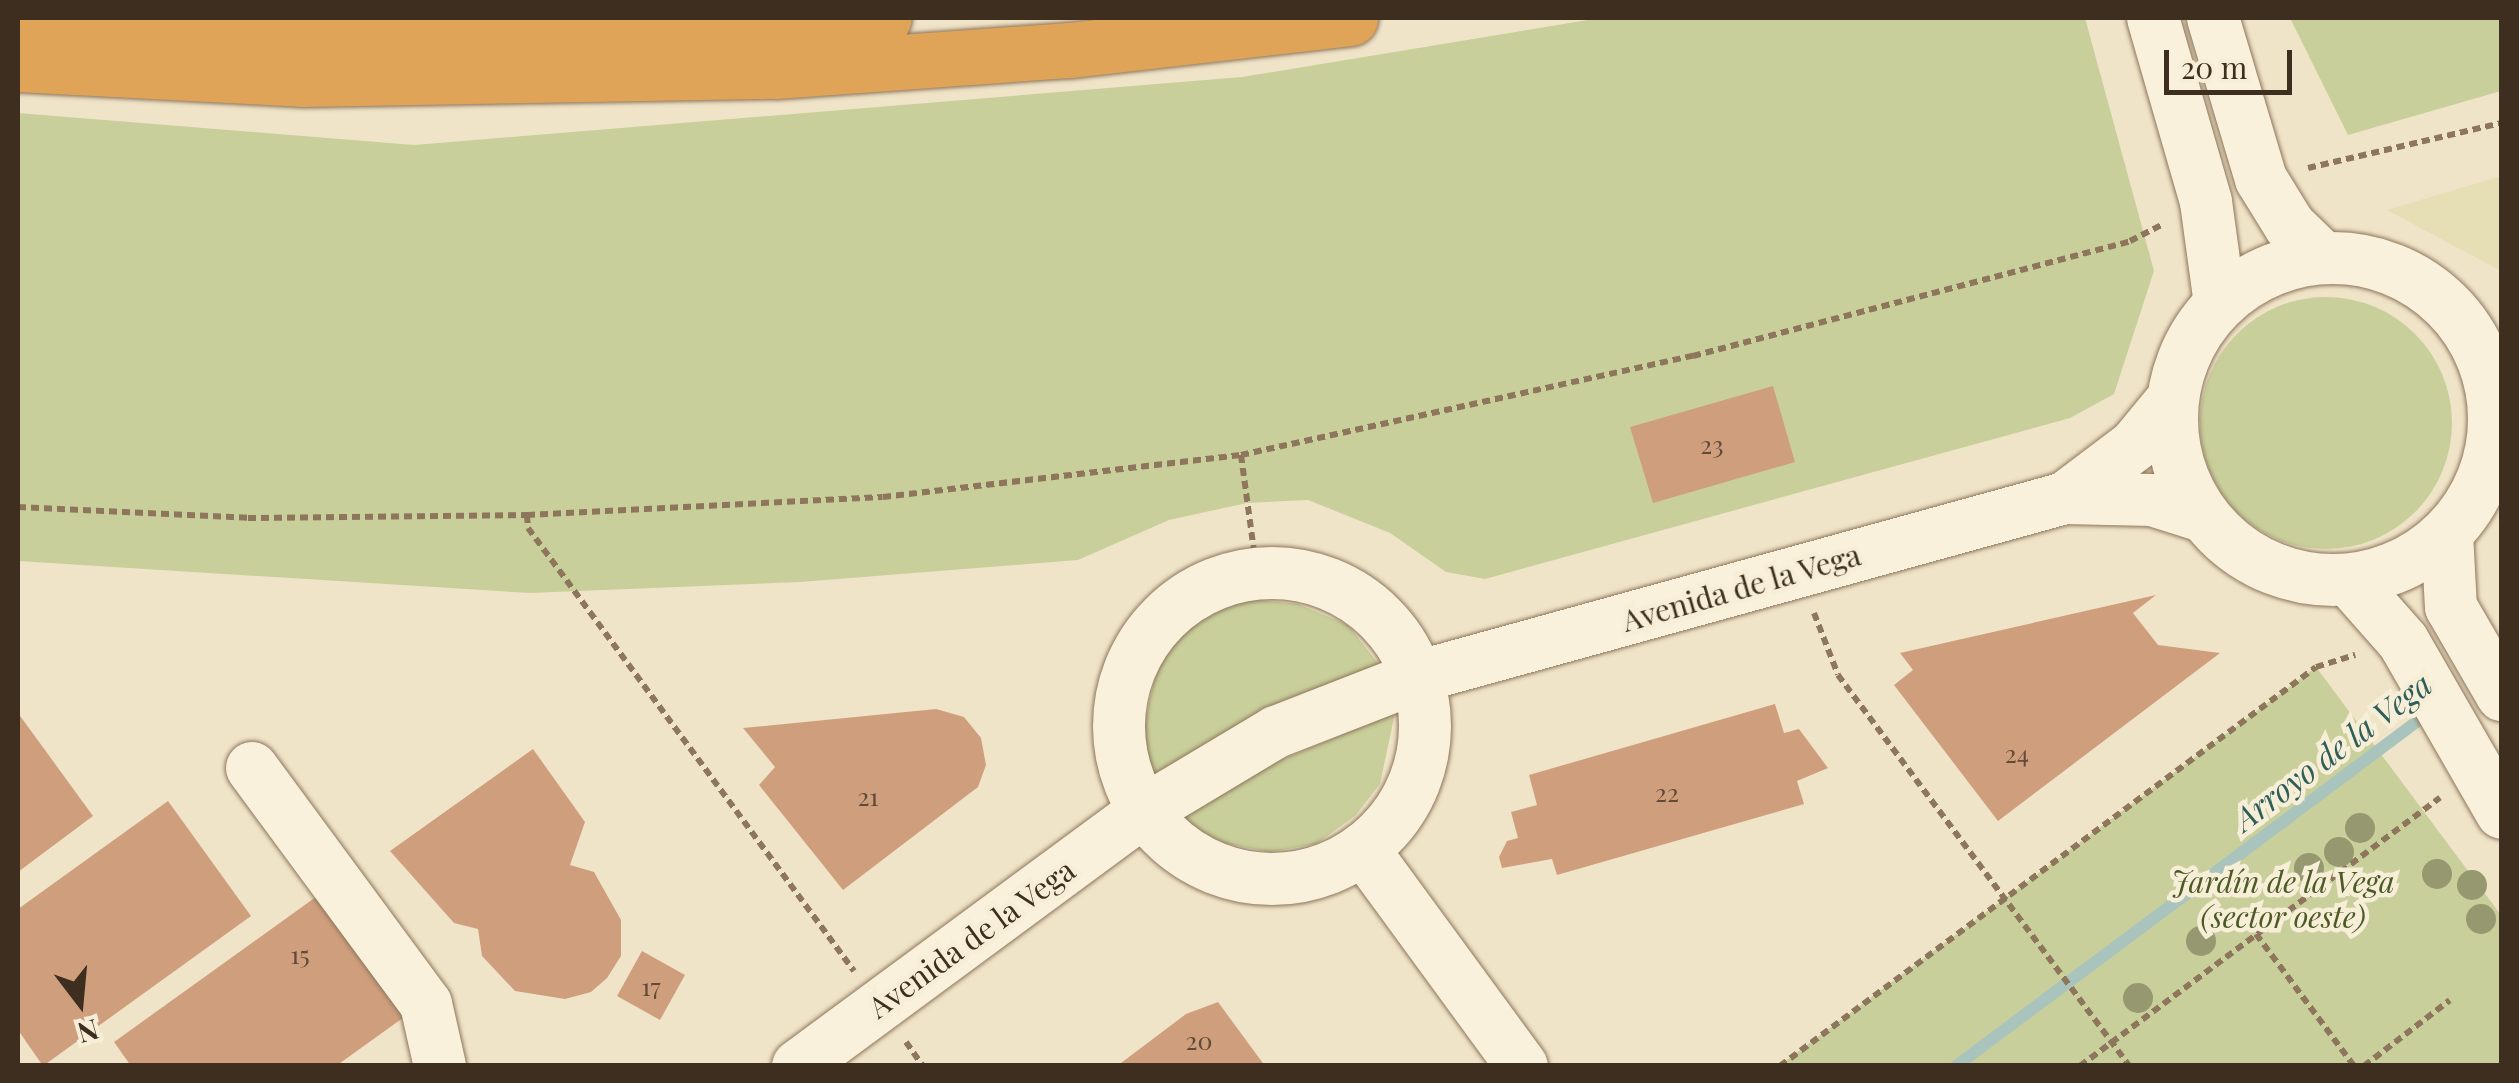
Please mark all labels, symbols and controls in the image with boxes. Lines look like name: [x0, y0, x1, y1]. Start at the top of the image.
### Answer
scale bar: [2169, 30, 2296, 92]
text: 20 m: [2181, 47, 2247, 87]
house number: 23: [1700, 429, 1724, 459]
street label: Avenida de la Vega: [1616, 535, 1866, 639]
water label: Arroyo de la Vega: [2225, 664, 2439, 838]
house number: 24: [2005, 738, 2029, 768]
house number: 22: [1655, 777, 1679, 807]
house number: 21: [857, 781, 879, 811]
street label: Avenida de la Vega: [860, 850, 1082, 1026]
park label: Jardín de la Vega (sector oeste): [2171, 863, 2395, 934]
house number: 15: [290, 939, 310, 969]
north arrow: [30, 953, 130, 1053]
house number: 17: [641, 971, 661, 1001]
text: N: [74, 1012, 103, 1053]
house number: 20: [1186, 1025, 1212, 1055]

